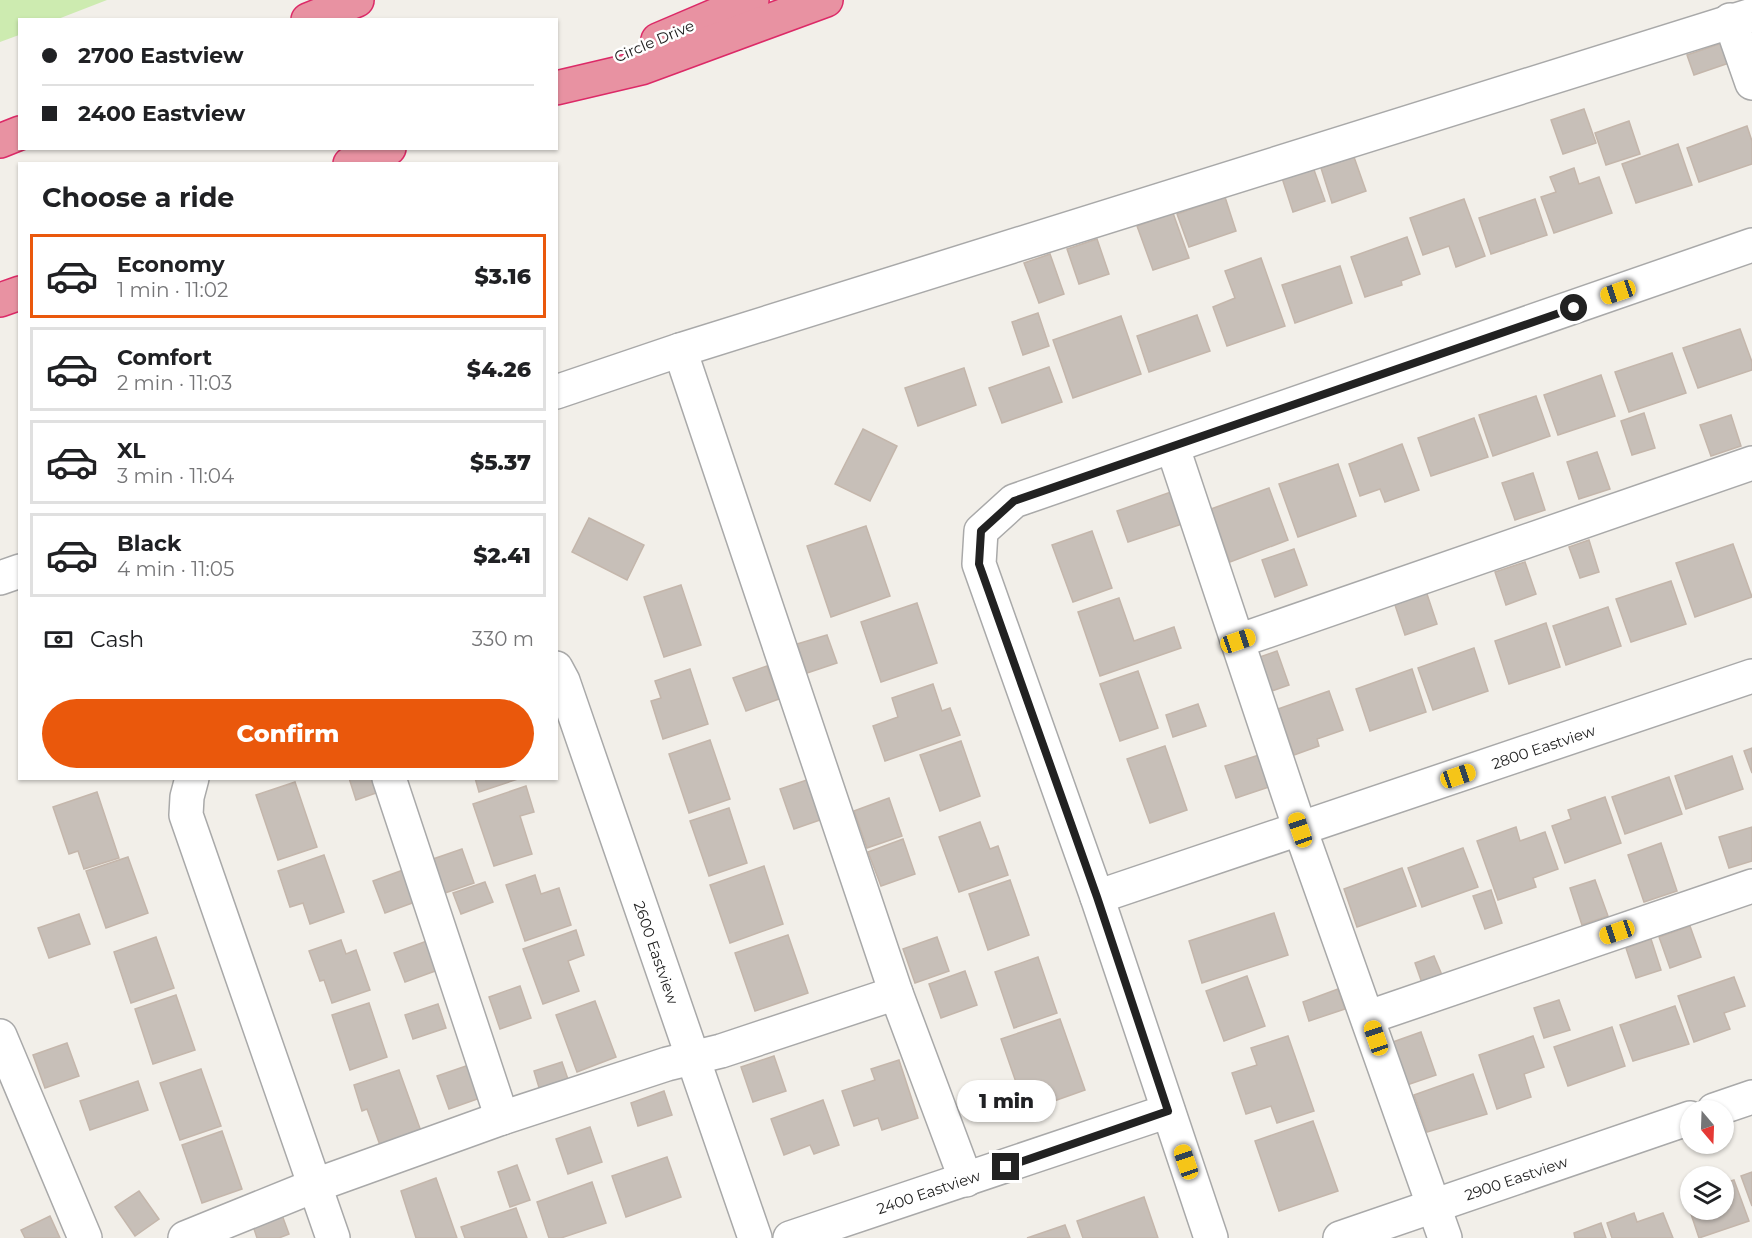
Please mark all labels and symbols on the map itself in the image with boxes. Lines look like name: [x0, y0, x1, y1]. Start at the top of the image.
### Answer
street label: Circle Drive: [611, 16, 697, 66]
car: [1598, 278, 1638, 306]
route start: [1560, 294, 1587, 321]
car: [1218, 627, 1258, 655]
street label: 2800 Eastview: [1489, 720, 1598, 773]
car: [1438, 762, 1478, 790]
car: [1286, 810, 1314, 850]
street label: 2600 Eastview: [630, 898, 683, 1007]
car: [1597, 918, 1637, 946]
car: [1362, 1018, 1390, 1058]
callout: 1 min: [956, 1080, 1056, 1122]
north arrow: [1680, 1100, 1734, 1154]
car: [1172, 1142, 1200, 1182]
street label: 2900 Eastview: [1462, 1151, 1571, 1204]
route end: [992, 1153, 1019, 1180]
street label: 2400 Eastview: [874, 1165, 984, 1218]

